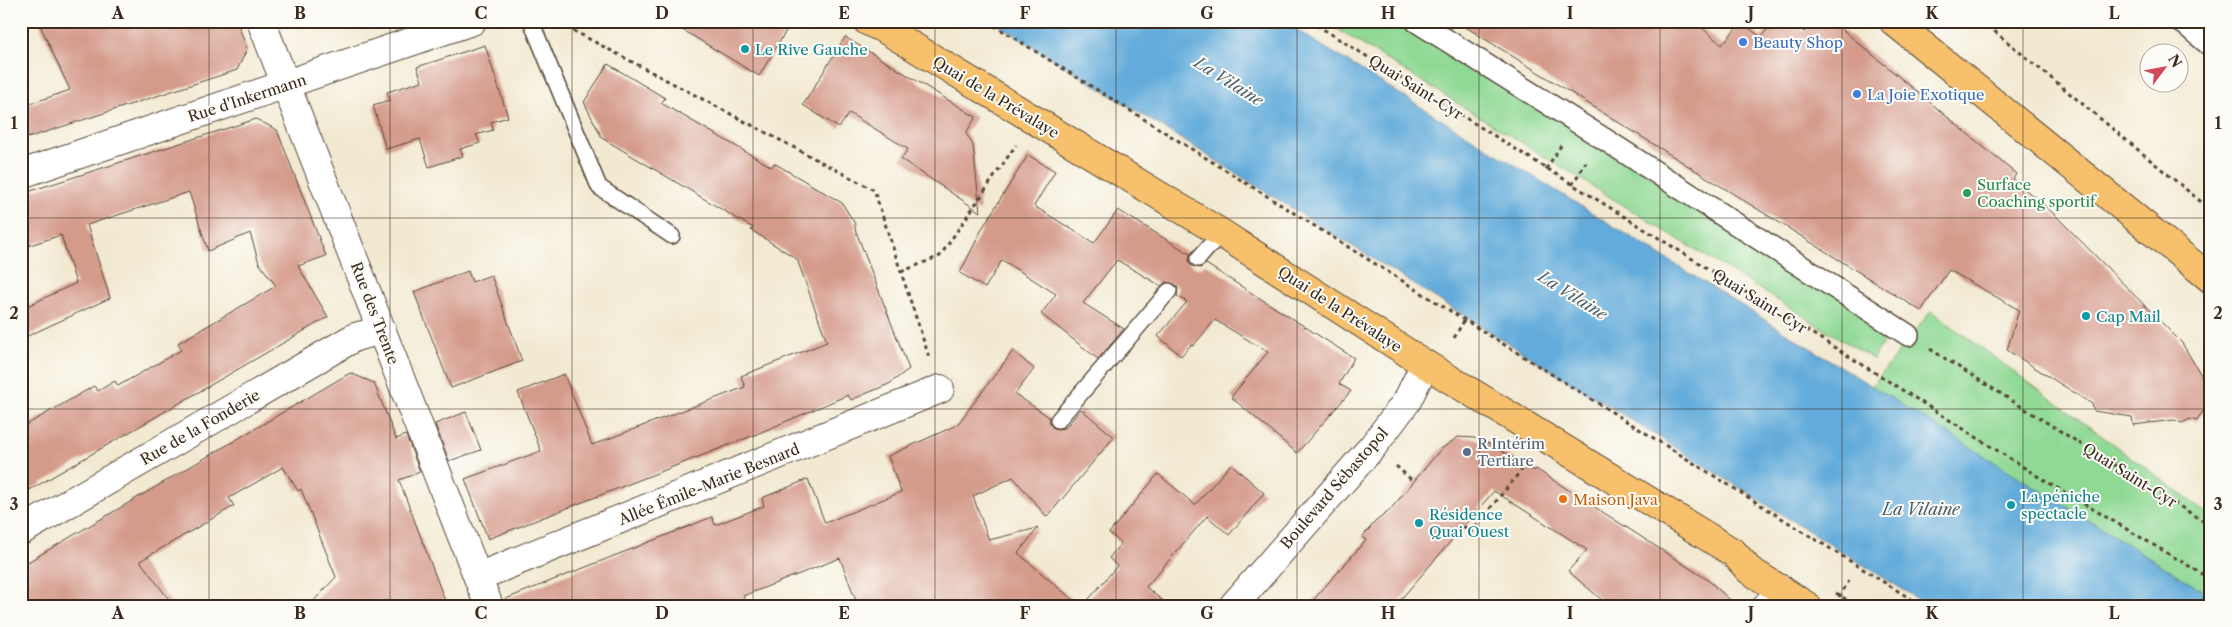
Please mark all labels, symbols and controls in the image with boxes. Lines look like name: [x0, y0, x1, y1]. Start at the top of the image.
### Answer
text: A: [111, 3, 125, 23]
text: B: [294, 3, 306, 23]
text: C: [475, 3, 487, 23]
text: D: [655, 3, 669, 23]
text: E: [838, 3, 850, 23]
text: F: [1020, 3, 1031, 23]
text: G: [1200, 3, 1214, 23]
text: H: [1381, 3, 1395, 23]
text: I: [1567, 3, 1574, 23]
text: J: [1745, 3, 1754, 23]
text: K: [1926, 3, 1940, 23]
text: L: [2108, 3, 2120, 23]
place label: Beauty Shop: [1753, 33, 1843, 52]
marker: Beauty Shop: [1737, 36, 1749, 48]
place label: Le Rive Gauche: [755, 40, 868, 59]
north arrow: [2140, 42, 2190, 92]
marker: Le Rive Gauche: [739, 43, 751, 55]
street label: Quai Saint-Cyr: [1365, 50, 1467, 124]
water label: La Vilaine: [1189, 51, 1268, 111]
text: N: [2164, 51, 2186, 71]
street label: Quai de la Prévalaye: [929, 52, 1063, 142]
street label: Rue d'Inkermann: [185, 70, 309, 126]
place label: La Joie Exotique: [1867, 85, 1984, 104]
marker: La Joie Exotique: [1851, 88, 1863, 100]
text: 1: [10, 113, 18, 133]
text: 1: [2214, 113, 2222, 133]
place label: Surface Coaching sportif: [1977, 175, 2097, 211]
marker: Surface Coaching sportif: [1961, 187, 1973, 199]
street label: Rue des Trente: [347, 259, 403, 367]
street label: Quai de la Prévalaye: [1274, 262, 1406, 356]
street label: Quai Saint-Cyr: [1709, 264, 1811, 338]
water label: La Vilaine: [1533, 265, 1612, 325]
text: 2: [9, 303, 19, 323]
text: 2: [2213, 303, 2223, 323]
place label: Cap Mail: [2096, 307, 2161, 326]
marker: Cap Mail: [2080, 310, 2092, 322]
street label: Rue de la Fonderie: [137, 385, 263, 469]
street label: Boulevard Sébastopol: [1276, 423, 1392, 553]
place label: R Intérim Tertiare: [1477, 434, 1545, 470]
street label: Quai Saint-Cyr: [2079, 438, 2181, 512]
street label: Allée Émile-Marie Besnard: [615, 439, 802, 529]
marker: R Intérim Tertiare: [1461, 446, 1473, 458]
place label: La péniche spectacle: [2021, 487, 2100, 523]
place label: Maison Java: [1573, 490, 1658, 509]
marker: Maison Java: [1557, 493, 1569, 505]
text: 3: [9, 494, 19, 514]
text: 3: [2213, 494, 2223, 514]
water label: La Vilaine: [1880, 499, 1961, 519]
marker: La péniche spectacle: [2005, 499, 2017, 511]
place label: Résidence Quai Ouest: [1429, 505, 1510, 541]
marker: Résidence Quai Ouest: [1413, 517, 1425, 529]
text: A: [111, 603, 125, 623]
text: B: [294, 603, 306, 623]
text: C: [475, 603, 487, 623]
text: D: [655, 603, 669, 623]
text: E: [838, 603, 850, 623]
text: F: [1020, 603, 1031, 623]
text: G: [1200, 603, 1214, 623]
text: H: [1381, 603, 1395, 623]
text: I: [1567, 603, 1574, 623]
text: J: [1745, 603, 1754, 623]
text: K: [1926, 603, 1940, 623]
text: L: [2108, 603, 2120, 623]

